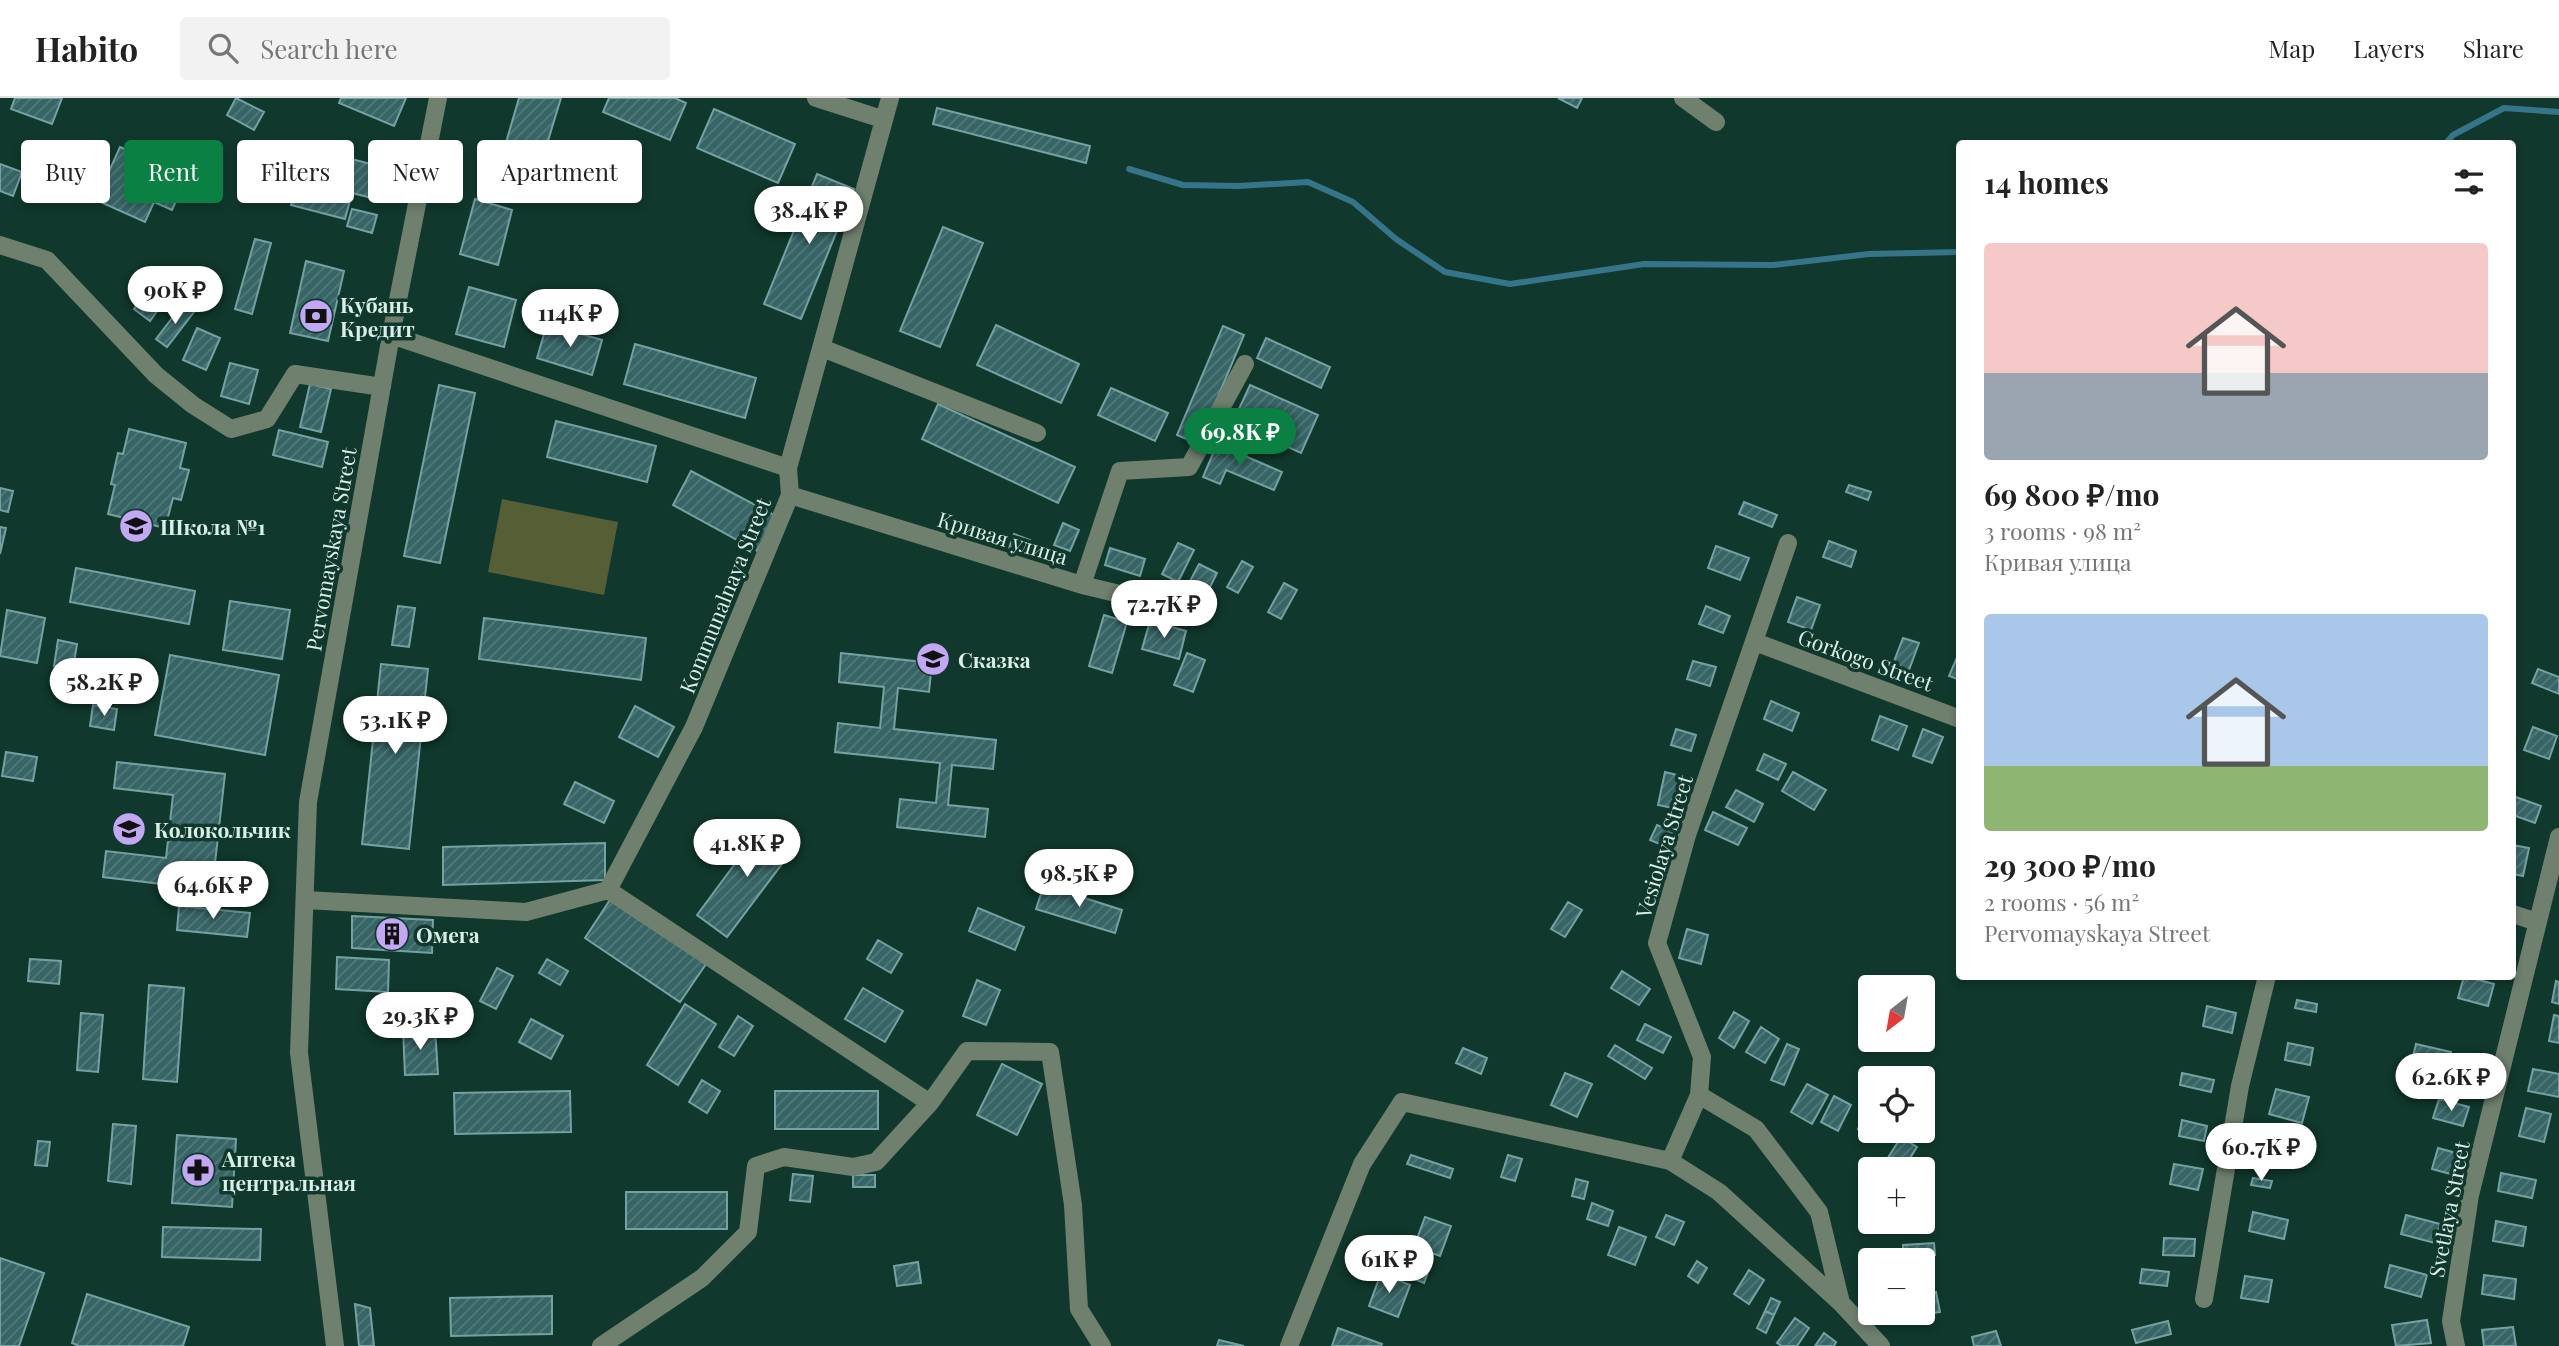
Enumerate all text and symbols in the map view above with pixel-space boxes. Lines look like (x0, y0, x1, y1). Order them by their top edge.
search box (180, 17, 670, 80)
text: Habito (35, 26, 138, 70)
icon: search (204, 29, 242, 67)
text: Search here (260, 31, 398, 66)
text: Map (2269, 32, 2315, 64)
text: Layers (2353, 32, 2425, 64)
text: Share (2463, 32, 2524, 64)
chip: Buy (21, 140, 110, 203)
chip: Rent (124, 140, 223, 203)
chip: Filters (237, 140, 354, 203)
chip: New (368, 140, 463, 203)
chip: Apartment (477, 140, 642, 203)
text: 14 homes (1984, 162, 2109, 202)
icon: filters (2450, 163, 2488, 201)
pin: 38.4K ₽ (744, 186, 874, 246)
text: 38.4K ₽ (770, 193, 848, 224)
pin: 90K ₽ (126, 266, 224, 326)
text: 90K ₽ (144, 273, 206, 304)
icon: home (2173, 288, 2299, 414)
pin: 114K ₽ (513, 289, 627, 349)
place label: Кубань Кредит (340, 290, 415, 342)
text: 114K ₽ (538, 296, 602, 327)
bank icon: Кубань Кредит (297, 297, 335, 335)
pin: 69.8K ₽ (1175, 408, 1305, 468)
text: 69.8K ₽ (1200, 415, 1280, 446)
street label: Pervomayskaya Street (298, 444, 362, 653)
text: 69 800 ₽/mo (1984, 474, 2160, 514)
street label: Kommunalnaya Street (672, 492, 776, 697)
street label: Кривая улица (935, 504, 1072, 570)
school or university icon: Школа №1 (117, 507, 155, 545)
place label: Школа №1 (160, 512, 266, 540)
text: 3 rooms · 98 m² (1984, 515, 2141, 546)
text: Кривая улица (1984, 546, 2131, 577)
pin: 72.7K ₽ (1099, 580, 1229, 640)
text: 72.7K ₽ (1127, 587, 1201, 618)
street label: Gorkogo Street (1795, 622, 1938, 697)
school or university icon: Сказка (914, 640, 952, 678)
place label: Сказка (958, 645, 1031, 673)
pin: 58.2K ₽ (39, 658, 169, 718)
icon: home (2173, 659, 2299, 785)
text: 58.2K ₽ (66, 665, 142, 696)
pin: 53.1K ₽ (330, 696, 460, 756)
text: 53.1K ₽ (359, 703, 431, 734)
street label: Vesiolaya Street (1628, 771, 1698, 922)
school or university icon: Колокольчик (110, 810, 148, 848)
place label: Колокольчик (154, 815, 291, 843)
pin: 41.8K ₽ (682, 820, 812, 879)
text: 41.8K ₽ (709, 826, 785, 857)
text: 29 300 ₽/mo (1984, 845, 2156, 885)
pin: 98.5K ₽ (1014, 850, 1144, 909)
text: 98.5K ₽ (1040, 856, 1118, 887)
pin: 64.6K ₽ (148, 862, 278, 921)
text: 64.6K ₽ (173, 868, 253, 899)
text: 2 rooms · 56 m² (1984, 886, 2139, 917)
building icon: Омега (373, 915, 411, 953)
text: Pervomayskaya Street (1984, 917, 2210, 948)
place label: Омега (416, 920, 480, 948)
north arrow (1858, 975, 1936, 1052)
map controls (1858, 975, 1935, 1325)
pin: 29.3K ₽ (355, 992, 485, 1052)
text: 29.3K ₽ (382, 999, 458, 1030)
pin: 62.6K ₽ (2386, 1054, 2516, 1113)
text: 62.6K ₽ (2412, 1060, 2491, 1091)
button: locate (1858, 1066, 1935, 1143)
pin: 60.7K ₽ (2196, 1124, 2326, 1183)
text: 60.7K ₽ (2222, 1130, 2300, 1161)
street label: Svetlaya Street (2421, 1138, 2475, 1279)
place label: Аптека центральная (221, 1144, 356, 1196)
pharmacy icon: Аптека центральная (179, 1151, 217, 1189)
button: + (1858, 1157, 1935, 1234)
pin: 61K ₽ (1340, 1236, 1438, 1295)
text: 61K ₽ (1361, 1242, 1417, 1273)
button: − (1858, 1248, 1935, 1325)

